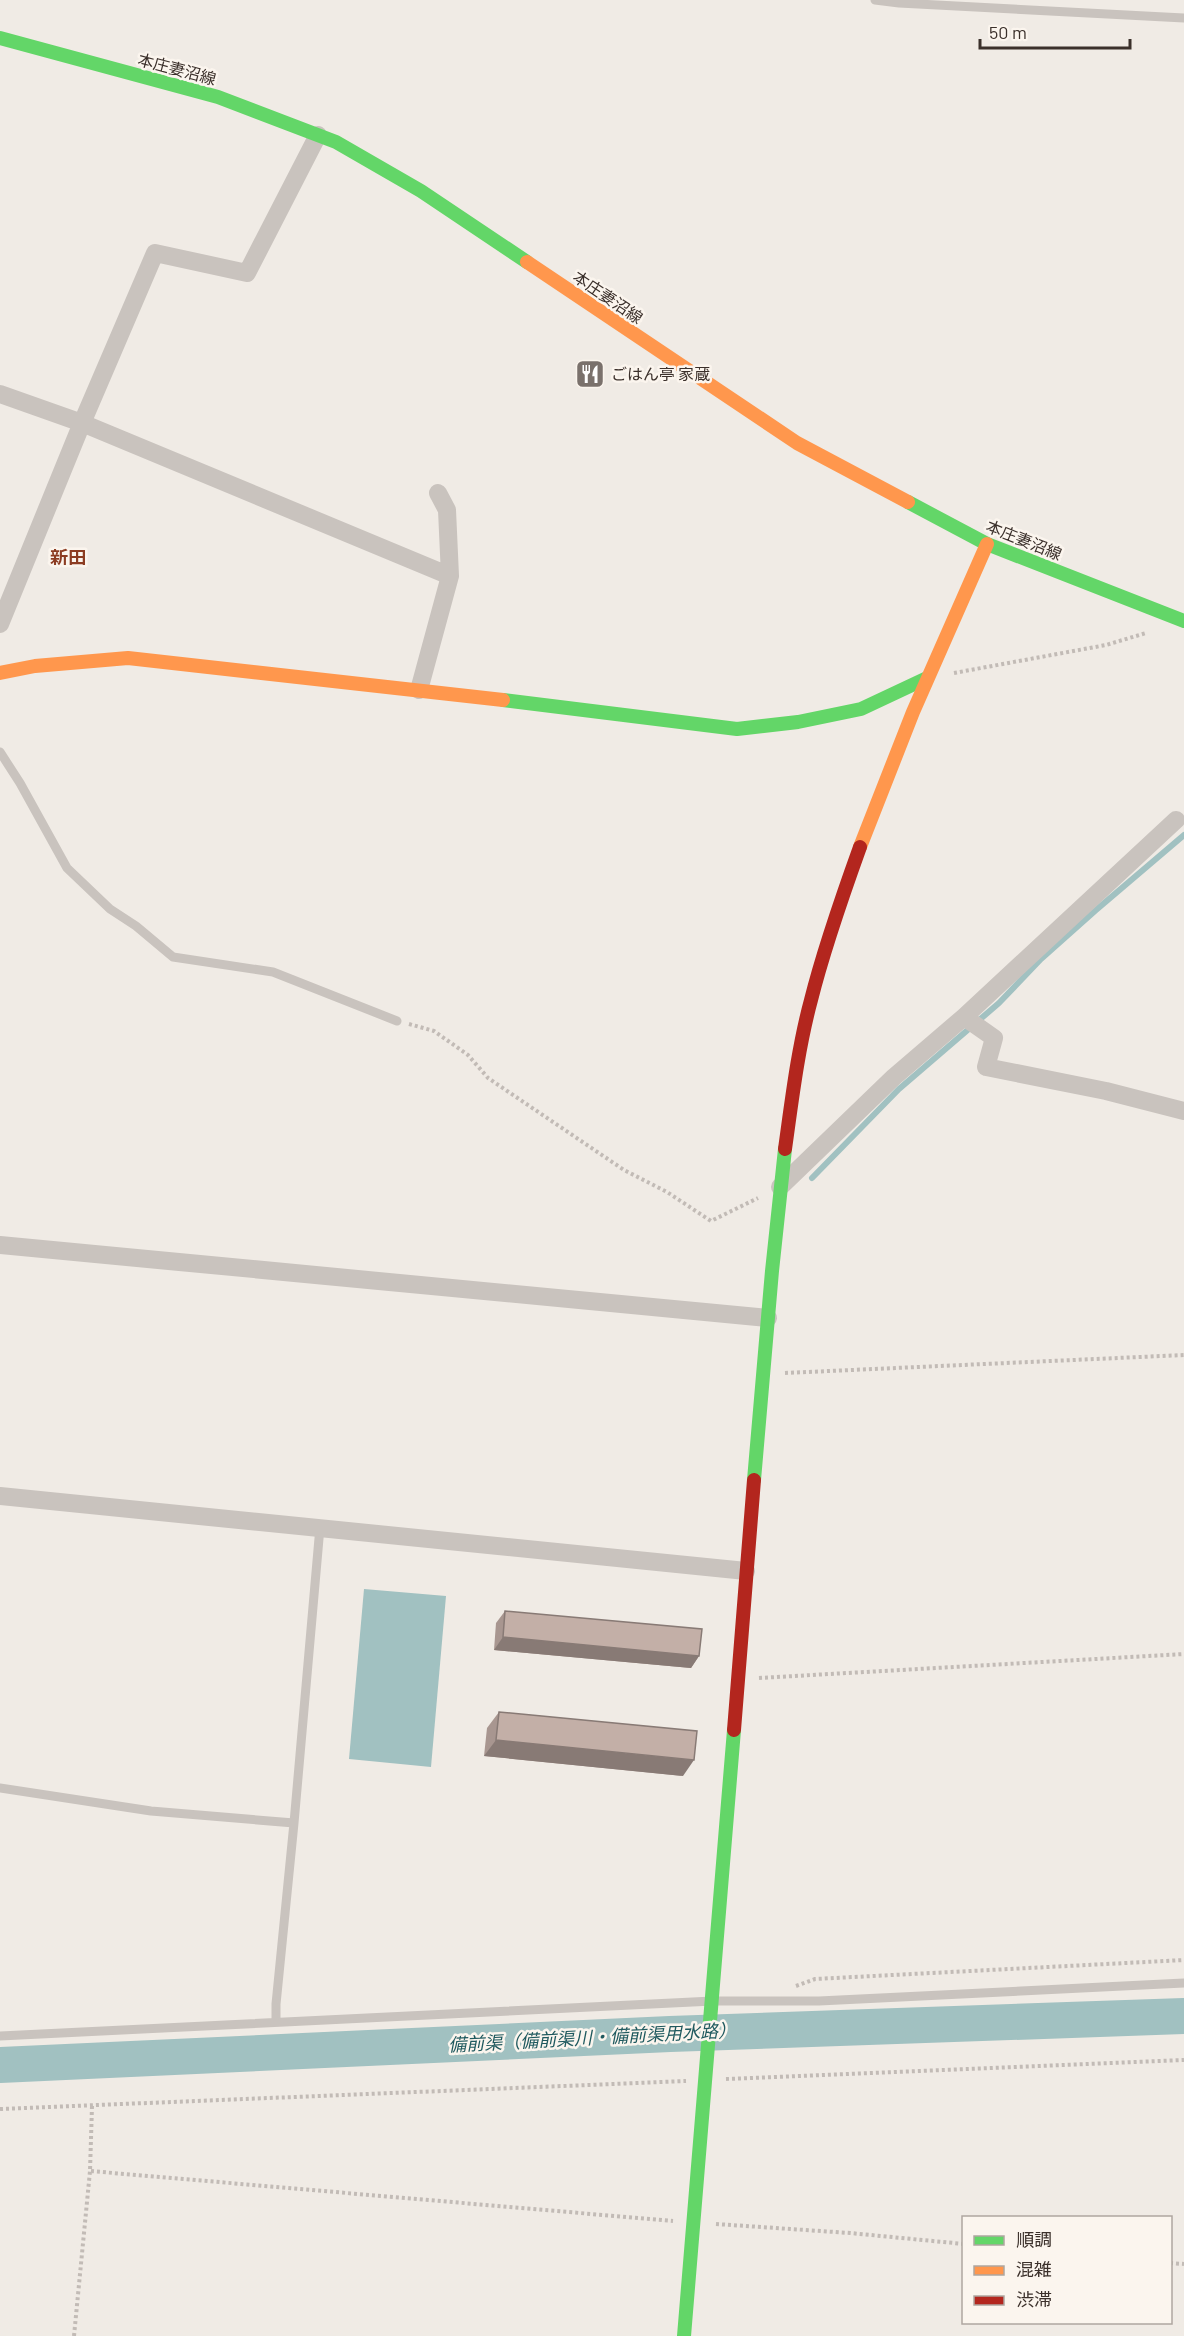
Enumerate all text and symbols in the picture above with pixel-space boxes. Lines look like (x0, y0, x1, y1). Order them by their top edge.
scale bar (980, 12, 1130, 50)
text: 50 m (989, 21, 1027, 43)
street label: 本庄妻沼線 (136, 49, 218, 88)
street label: 本庄妻沼線 (570, 266, 647, 327)
restaurant icon: ごはん亭 家蔵 (574, 358, 606, 390)
place label: ごはん亭 家蔵 (611, 364, 710, 383)
street label: 本庄妻沼線 (984, 516, 1065, 563)
district label: 新田 (50, 546, 86, 568)
water label: 備前渠（備前渠川・備前渠用水路） (448, 2018, 736, 2056)
legend (962, 2216, 1172, 2324)
text: 順調 (1016, 2228, 1052, 2250)
text: 混雑 (1016, 2258, 1052, 2280)
text: 渋滞 (1016, 2288, 1052, 2310)

